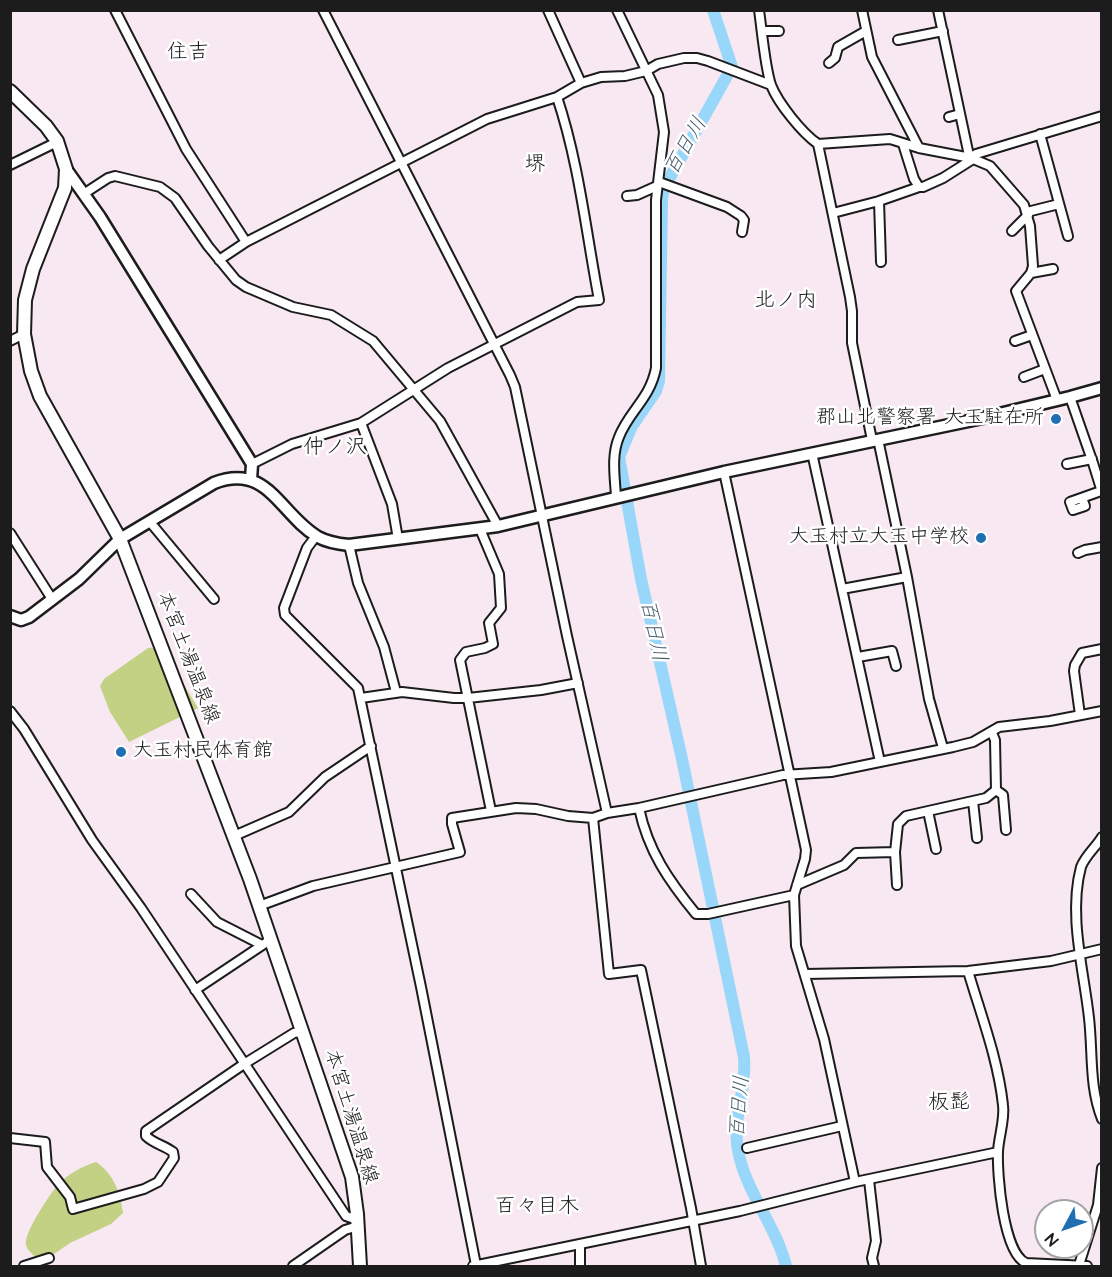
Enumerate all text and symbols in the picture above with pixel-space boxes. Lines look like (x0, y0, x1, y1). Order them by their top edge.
district label: 住吉 (167, 41, 209, 67)
water label: 百日川 (660, 113, 714, 181)
district label: 堺 (525, 153, 545, 179)
district label: 北ノ内 (755, 289, 817, 315)
place label: 郡山北警察署 大玉駐在所 (816, 407, 1044, 431)
marker: 郡山北警察署 大玉駐在所 (1049, 412, 1063, 426)
district label: 仲ノ沢 (304, 436, 366, 462)
place label: 大玉村立大玉中学校 (789, 526, 969, 550)
marker: 大玉村立大玉中学校 (974, 531, 988, 545)
street label: 本宮土湯温泉線 (151, 588, 223, 728)
water label: 百日川 (633, 598, 671, 664)
place label: 大玉村民体育館 (133, 740, 273, 764)
marker: 大玉村民体育館 (114, 745, 128, 759)
street label: 本宮土湯温泉線 (318, 1047, 382, 1187)
water label: 百日川 (726, 1075, 756, 1139)
district label: 板髭 (928, 1091, 970, 1117)
district label: 百々目木 (495, 1195, 579, 1221)
north arrow (1034, 1199, 1094, 1259)
text: N (1040, 1228, 1064, 1250)

